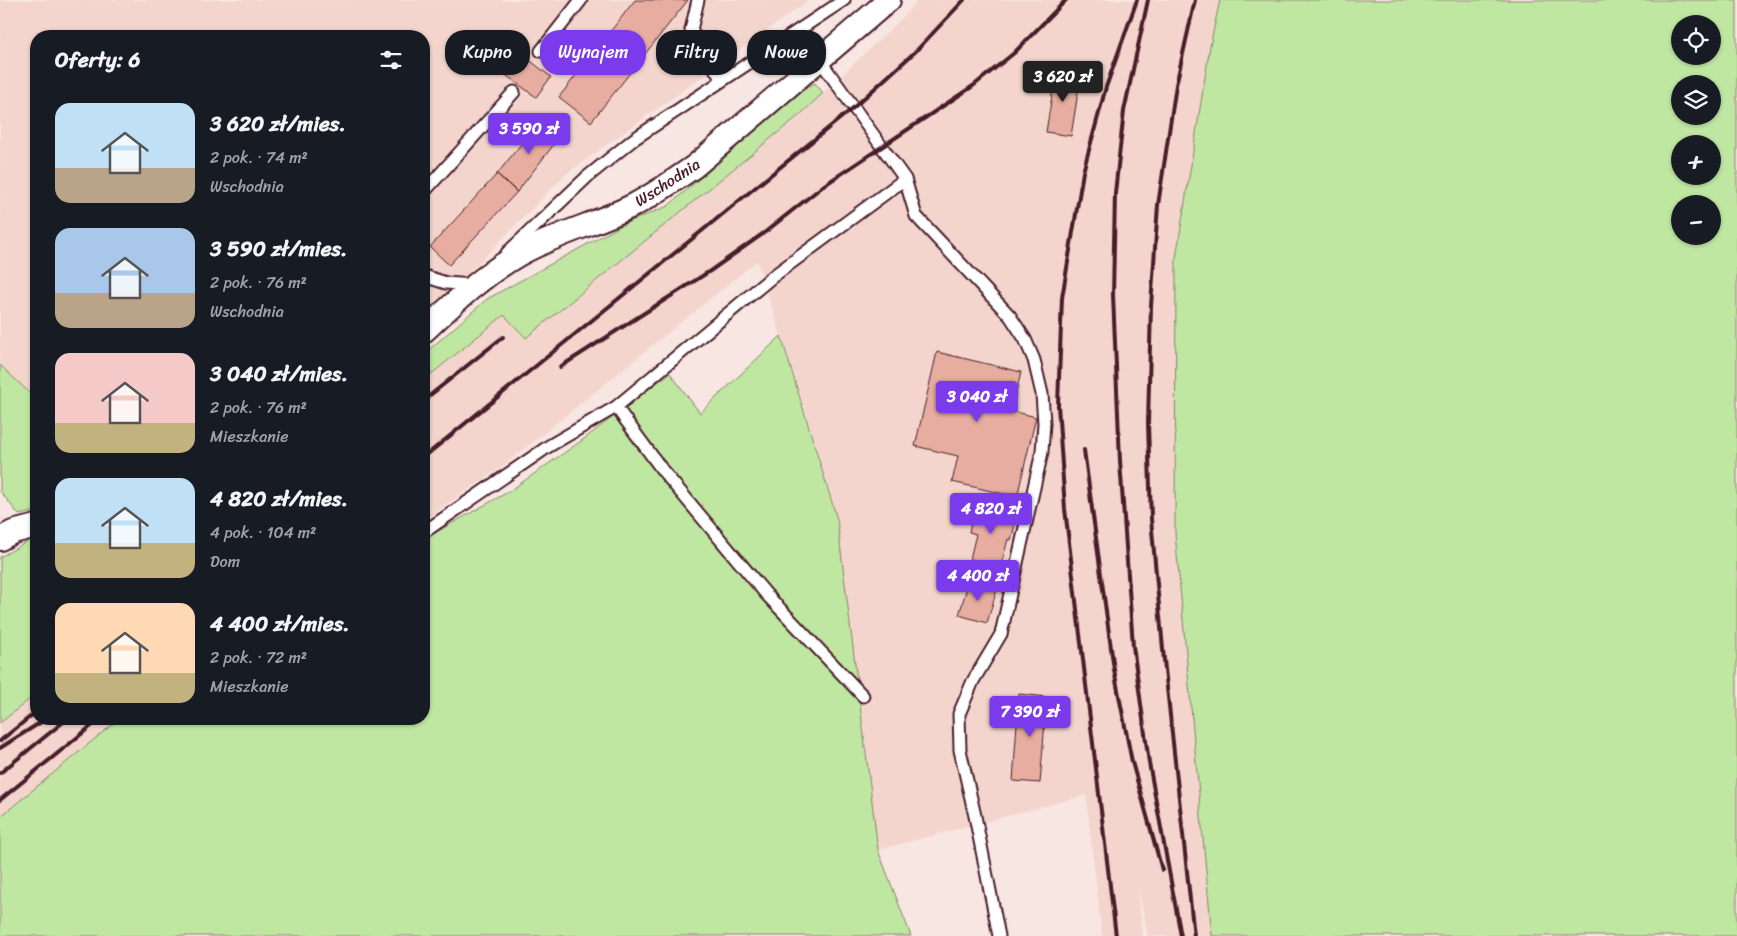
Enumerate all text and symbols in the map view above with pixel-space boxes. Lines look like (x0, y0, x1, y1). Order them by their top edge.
map controls (1671, 15, 1721, 245)
button: locate (1671, 15, 1721, 65)
chip: Kupno (445, 30, 530, 75)
chip: Wynajem (540, 30, 646, 75)
chip: Filtry (656, 30, 737, 75)
chip: Nowe (747, 30, 826, 75)
text: Oferty: 6 (55, 41, 140, 79)
icon: filters (377, 46, 405, 74)
pin: 3 620 zł (1011, 61, 1115, 103)
text: 3 620 zł (1034, 62, 1092, 91)
button: layers (1671, 75, 1721, 125)
text: 3 620 zł/mies. (210, 105, 346, 143)
pin: 3 590 zł (477, 112, 581, 155)
text: 3 590 zł (499, 114, 559, 143)
icon: home (95, 123, 155, 183)
button: + (1671, 135, 1721, 185)
text: 2 pok. · 74 m² (210, 143, 308, 172)
street label: Wschodnia (628, 150, 706, 215)
text: Wschodnia (210, 172, 284, 201)
button: − (1671, 195, 1721, 245)
text: 3 590 zł/mies. (210, 230, 347, 268)
icon: home (95, 248, 155, 308)
text: 2 pok. · 76 m² (210, 268, 307, 297)
text: Wschodnia (210, 297, 284, 326)
text: 3 040 zł/mies. (210, 355, 348, 393)
icon: home (95, 373, 155, 433)
pin: 3 040 zł (925, 380, 1029, 423)
text: 3 040 zł (947, 382, 1007, 411)
text: 2 pok. · 76 m² (210, 393, 307, 422)
text: Mieszkanie (210, 422, 288, 451)
text: 4 820 zł/mies. (210, 480, 348, 518)
pin: 4 820 zł (939, 492, 1043, 535)
text: 4 820 zł (961, 494, 1021, 523)
icon: home (95, 498, 155, 558)
text: 4 pok. · 104 m² (210, 518, 316, 547)
text: Dom (210, 547, 240, 576)
pin: 4 400 zł (926, 560, 1030, 602)
text: 4 400 zł (947, 561, 1009, 590)
text: 4 400 zł/mies. (210, 605, 350, 643)
icon: home (95, 623, 155, 683)
text: 2 pok. · 72 m² (210, 643, 307, 672)
text: Mieszkanie (210, 672, 288, 701)
pin: 7 390 zł (978, 696, 1082, 738)
text: 7 390 zł (1000, 697, 1060, 726)

